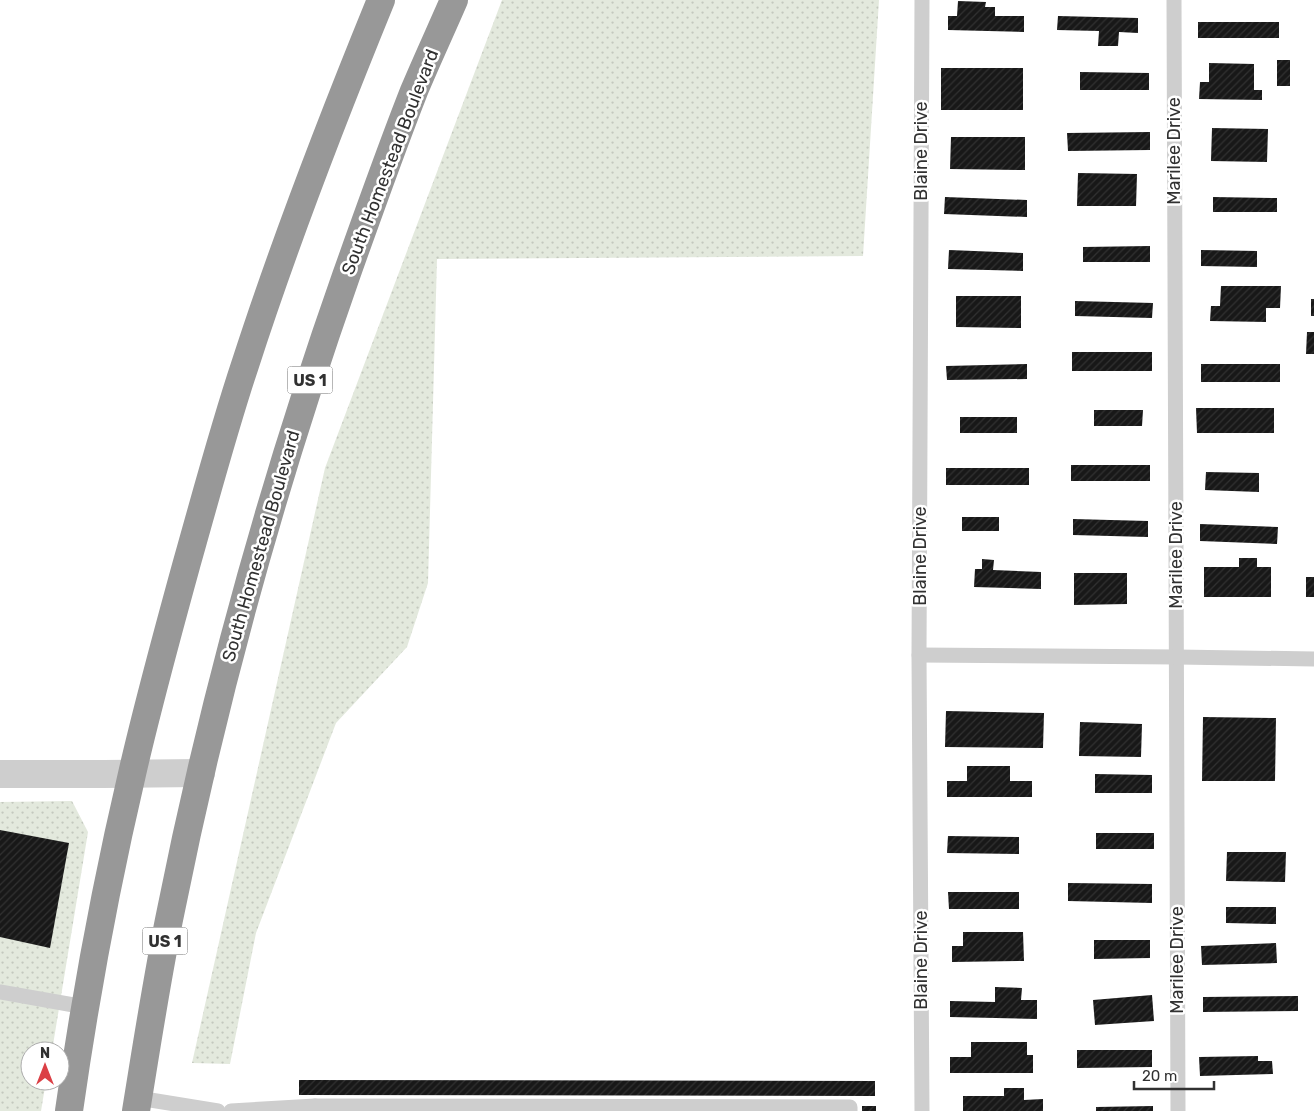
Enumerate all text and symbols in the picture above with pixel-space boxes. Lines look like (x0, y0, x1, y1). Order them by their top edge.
street label: South Homestead Boulevard (337, 46, 443, 278)
street label: Marilee Drive (1163, 97, 1185, 205)
street label: Blaine Drive (910, 101, 932, 201)
road number: US 1 (288, 366, 332, 394)
street label: South Homestead Boulevard (217, 428, 305, 664)
street label: Marilee Drive (1165, 501, 1187, 609)
street label: Blaine Drive (909, 506, 931, 606)
street label: Marilee Drive (1166, 906, 1188, 1014)
street label: Blaine Drive (910, 910, 932, 1010)
road number: US 1 (142, 928, 188, 954)
north arrow (20, 1041, 70, 1091)
text: N (40, 1045, 50, 1062)
scale bar (1134, 1058, 1214, 1090)
text: 20 m (1142, 1067, 1177, 1085)

